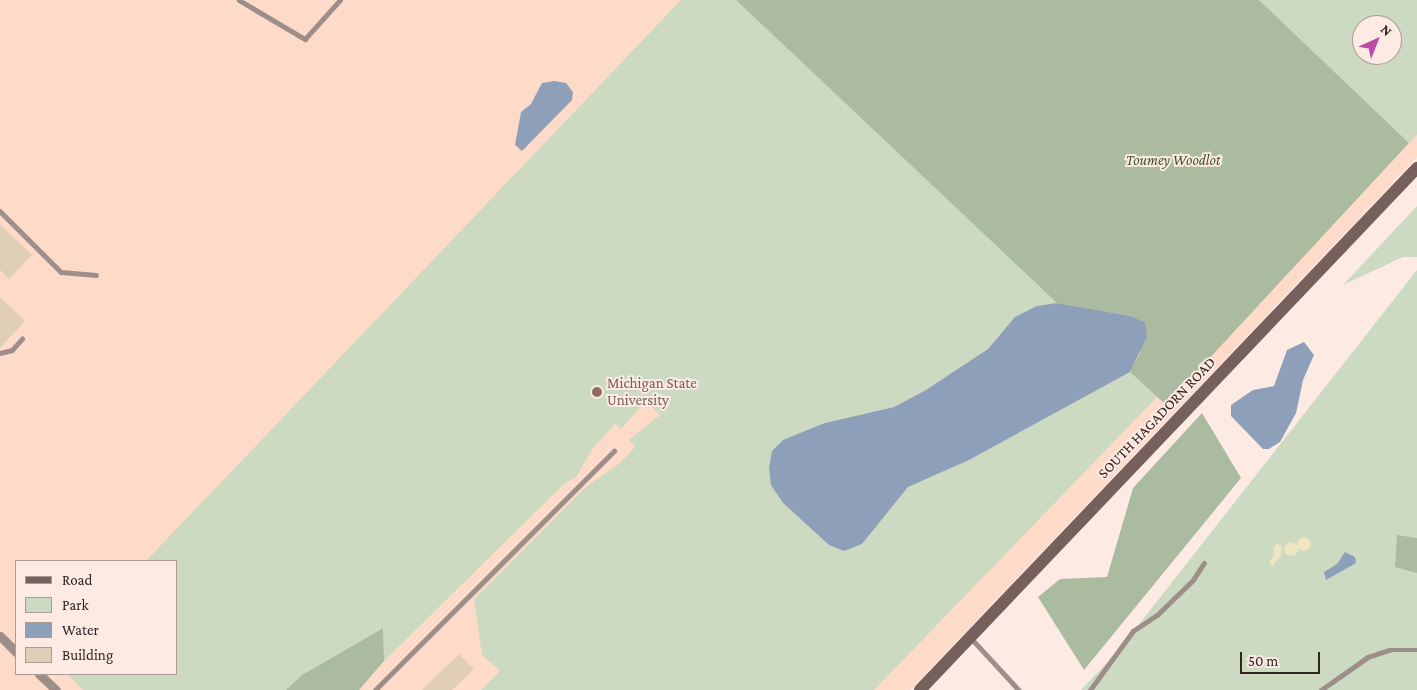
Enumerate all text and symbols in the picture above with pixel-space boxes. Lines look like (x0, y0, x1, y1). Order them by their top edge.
north arrow (1352, 15, 1402, 65)
text: N (1378, 21, 1396, 39)
park label: Toumey Woodlot (1126, 152, 1220, 170)
street label: SOUTH HAGADORN ROAD (1094, 354, 1220, 482)
place label: Michigan State University (607, 374, 697, 409)
marker: Michigan State University (591, 386, 603, 398)
legend (15, 560, 178, 675)
text: Road (62, 572, 92, 588)
text: Park (62, 597, 89, 613)
text: Water (62, 622, 99, 638)
scale bar (1242, 642, 1322, 674)
text: Building (62, 647, 113, 663)
text: 50 m (1248, 653, 1278, 669)

